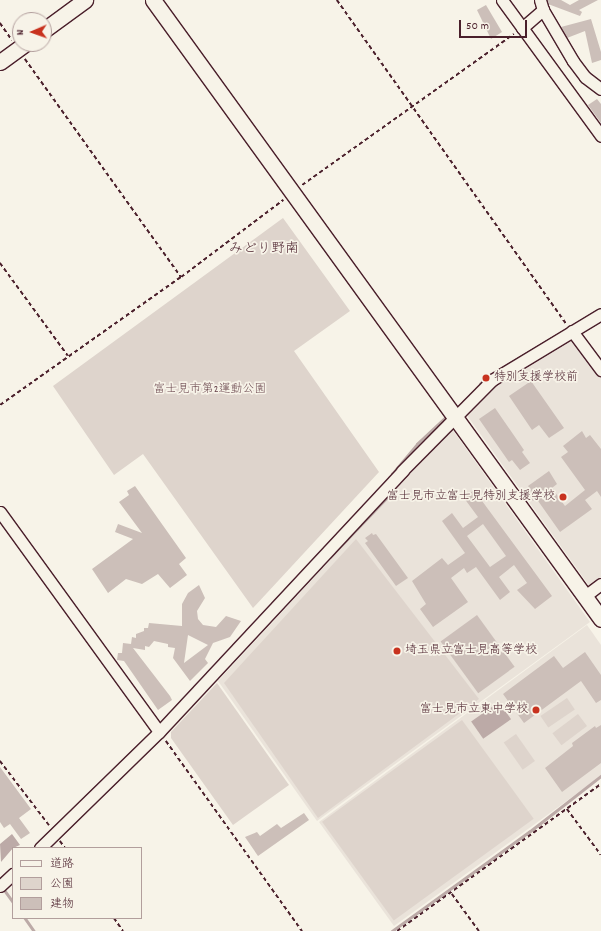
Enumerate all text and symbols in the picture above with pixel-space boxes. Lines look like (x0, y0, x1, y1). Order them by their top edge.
north arrow (12, 12, 52, 52)
scale bar (461, 12, 529, 38)
text: 50 m (466, 18, 489, 35)
text: N (13, 29, 29, 35)
district label: みどり野南 (229, 241, 299, 257)
place label: 特別支援学校前 (494, 371, 578, 385)
marker: 特別支援学校前 (481, 373, 491, 383)
park label: 富士見市第2運動公園 (153, 383, 267, 397)
place label: 富士見市立富士見特別支援学校 (387, 490, 555, 504)
marker: 富士見市立富士見特別支援学校 (558, 492, 568, 502)
place label: 埼玉県立富士見高等学校 (405, 644, 537, 658)
marker: 埼玉県立富士見高等学校 (392, 646, 402, 656)
place label: 富士見市立東中学校 (420, 703, 528, 717)
marker: 富士見市立東中学校 (531, 705, 541, 715)
legend (12, 847, 142, 919)
text: 道路 (50, 856, 74, 873)
text: 公園 (50, 876, 74, 893)
text: 建物 (50, 896, 74, 913)

